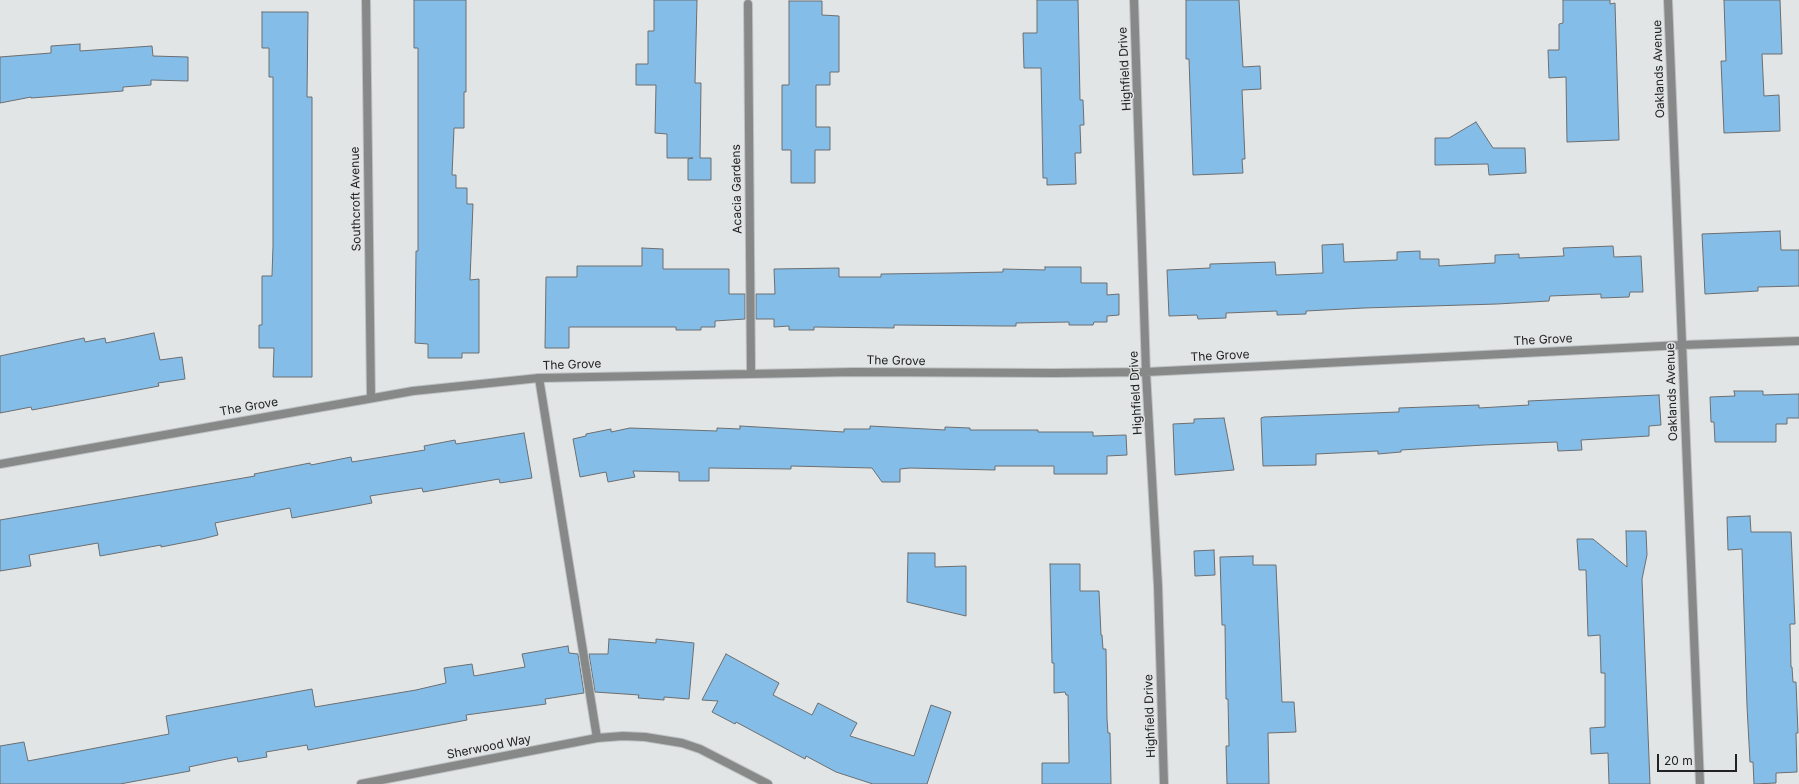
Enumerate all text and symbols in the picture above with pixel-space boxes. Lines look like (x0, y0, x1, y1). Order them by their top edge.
street label: Oaklands Avenue (1650, 20, 1668, 118)
street label: Highfield Drive (1116, 27, 1134, 111)
street label: Acacia Gardens (729, 144, 745, 234)
street label: Southcroft Avenue (348, 146, 364, 252)
street label: The Grove (1513, 331, 1573, 349)
street label: Oaklands Avenue (1663, 343, 1681, 441)
street label: The Grove (1190, 347, 1250, 365)
street label: Highfield Drive (1127, 351, 1145, 435)
street label: The Grove (866, 353, 926, 369)
street label: The Grove (542, 357, 602, 373)
street label: The Grove (219, 395, 279, 419)
street label: Highfield Drive (1141, 674, 1159, 758)
street label: Sherwood Way (446, 732, 532, 762)
scale bar (1659, 746, 1739, 772)
text: 20 m (1664, 753, 1693, 768)

